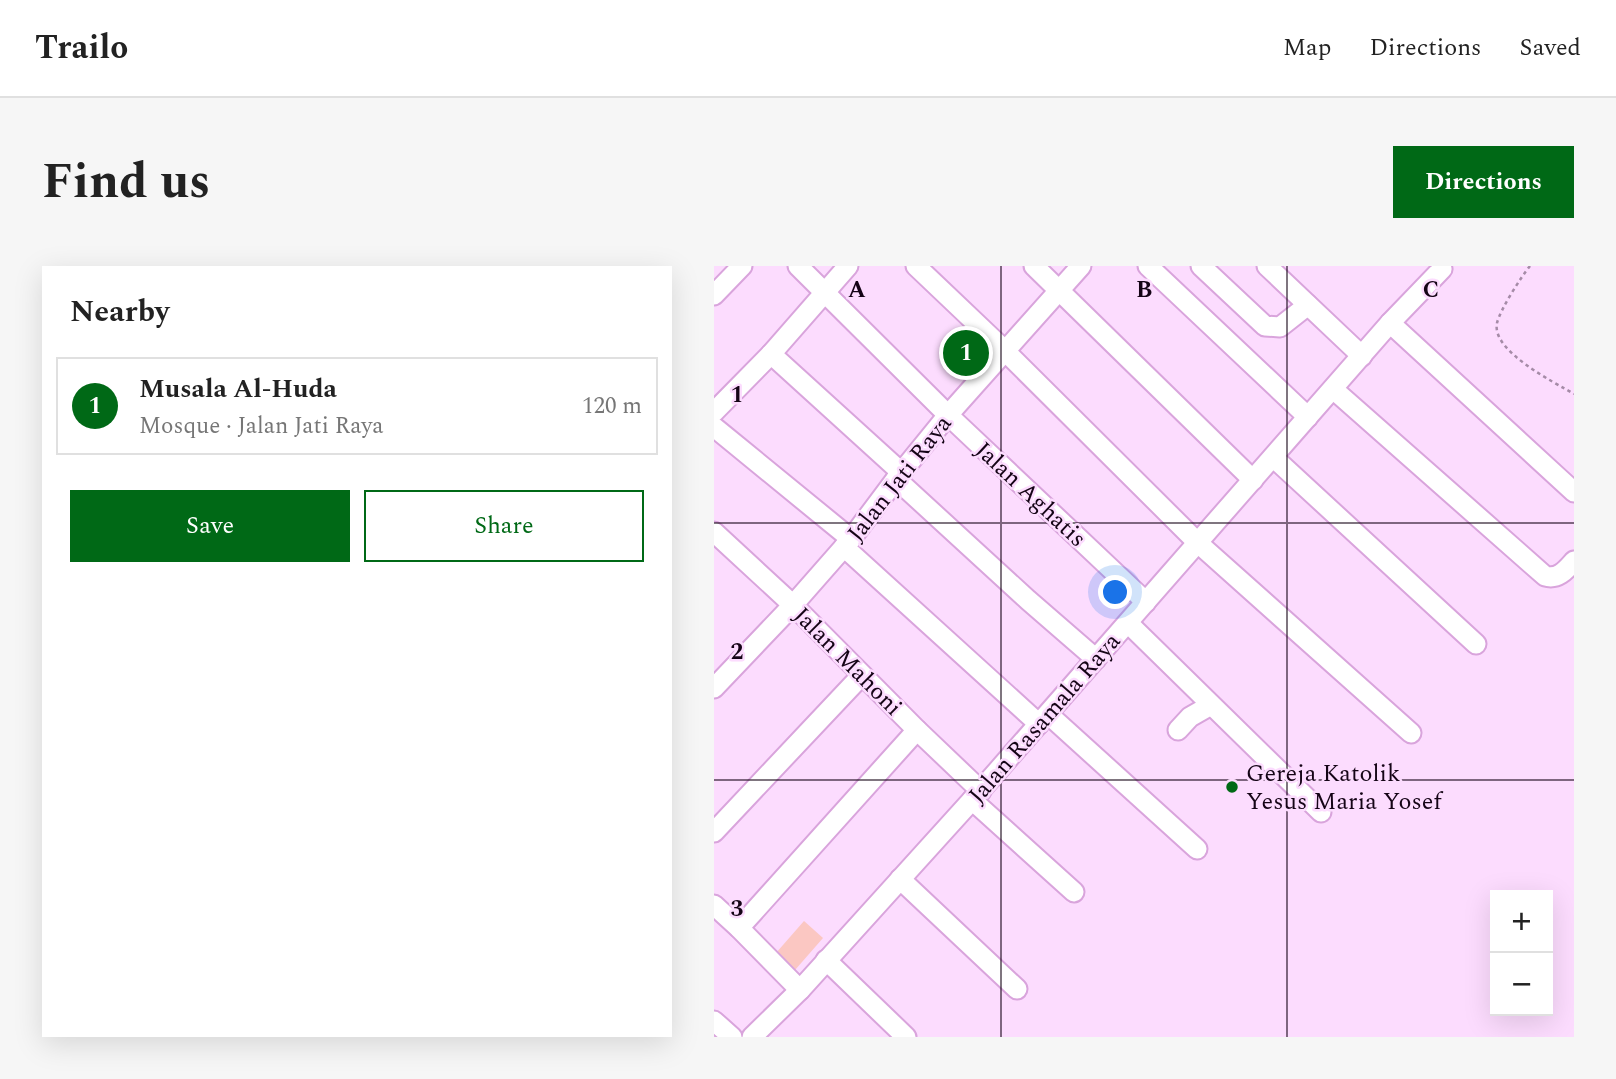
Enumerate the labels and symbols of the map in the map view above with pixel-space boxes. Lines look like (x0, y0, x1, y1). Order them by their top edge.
text: A (848, 273, 866, 308)
text: B (1136, 273, 1152, 308)
text: C (1423, 273, 1439, 308)
pin: 1 (943, 327, 989, 379)
text: 1 (731, 378, 743, 413)
street label: Jalan Jati Raya (839, 407, 961, 550)
street label: Jalan Aghatis (966, 433, 1094, 556)
your location (1098, 575, 1132, 609)
street label: Jalan Mahoni (784, 599, 910, 725)
street label: Jalan Rasamala Raya (960, 625, 1130, 812)
text: 2 (731, 635, 744, 670)
place label: Gereja Katolik Yesus Maria Yosef (1246, 756, 1443, 820)
marker: Gereja Katolik Yesus Maria Yosef (1224, 779, 1240, 795)
text: 3 (731, 892, 744, 927)

